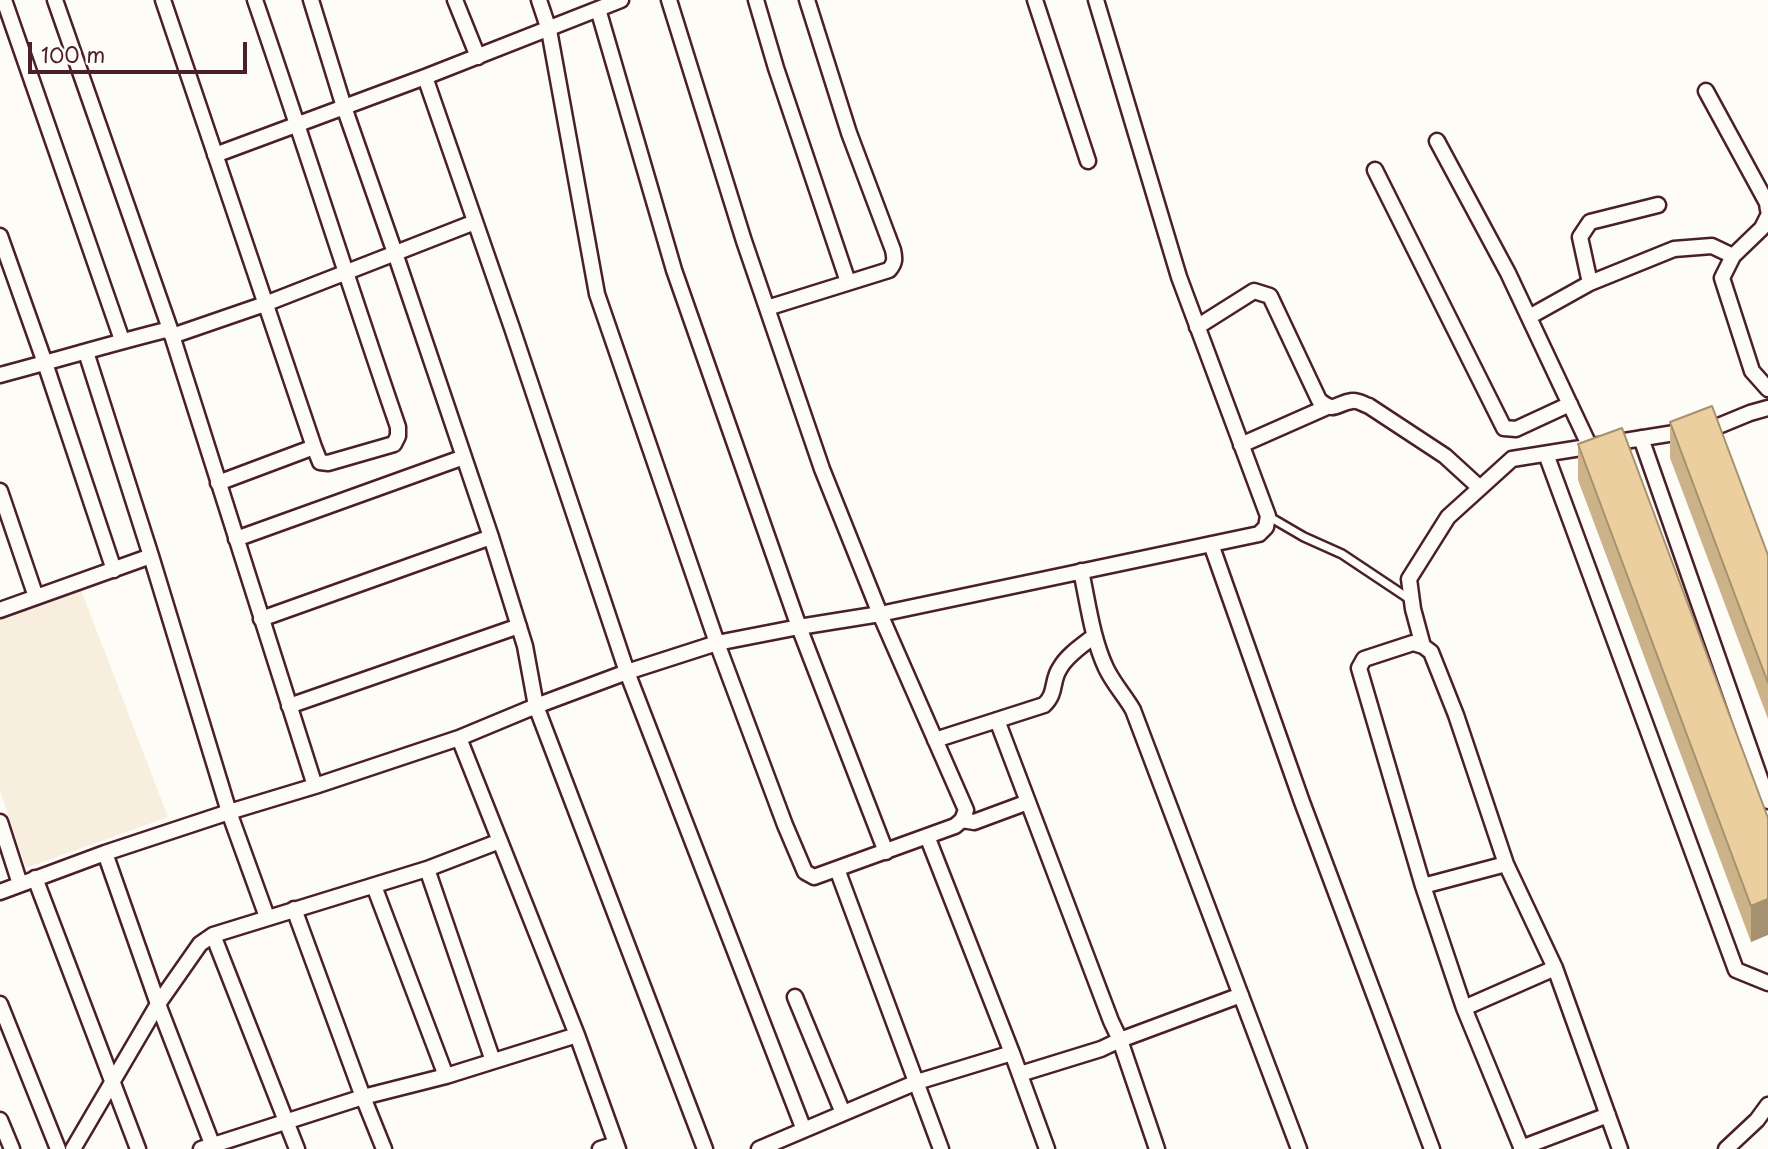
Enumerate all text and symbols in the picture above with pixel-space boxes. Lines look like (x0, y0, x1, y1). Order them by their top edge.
scale bar (32, 28, 250, 72)
text: 100 m (41, 38, 105, 70)

